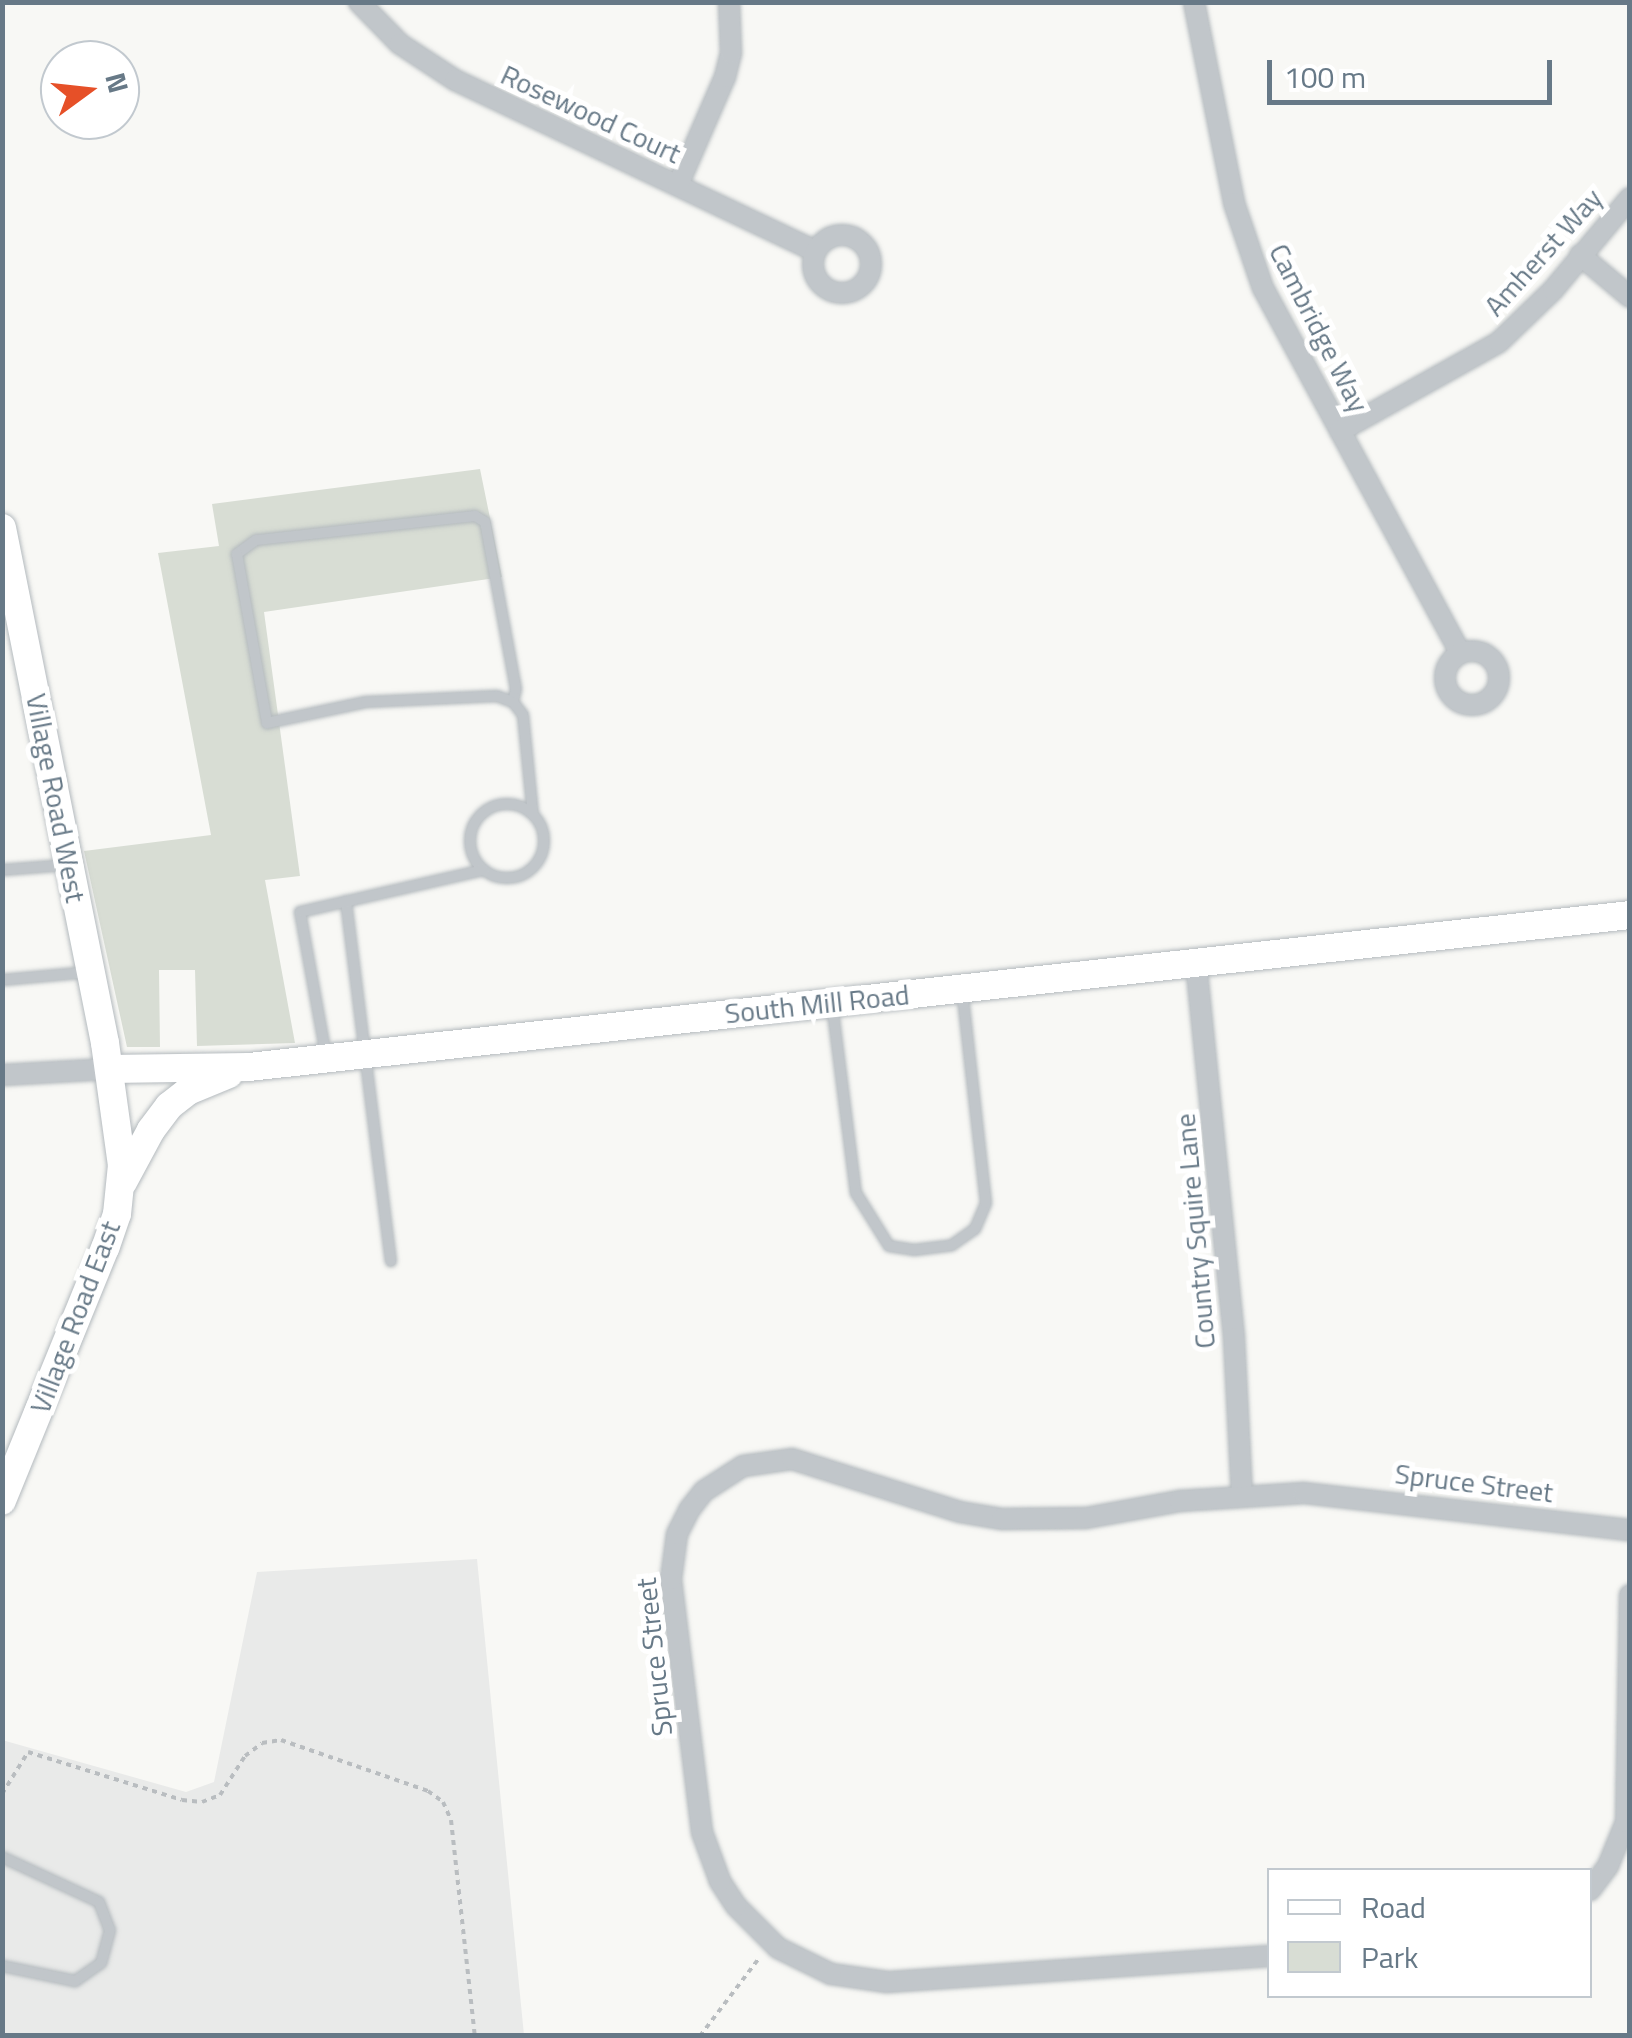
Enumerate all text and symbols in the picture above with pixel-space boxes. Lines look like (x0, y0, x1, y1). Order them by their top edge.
north arrow (40, 40, 140, 140)
scale bar (1272, 40, 1557, 102)
text: 100 m (1284, 54, 1366, 100)
street label: Rosewood Court (496, 58, 686, 170)
text: N (94, 68, 141, 98)
street label: Amherst Way (1477, 181, 1609, 323)
street label: Cambridge Way (1262, 238, 1376, 418)
street label: Village Road West (19, 691, 93, 905)
street label: South Mill Road (723, 978, 911, 1030)
street label: Country Squire Lane (1168, 1112, 1222, 1350)
street label: Village Road East (23, 1216, 127, 1418)
street label: Spruce Street (1393, 1457, 1555, 1509)
street label: Spruce Street (629, 1576, 679, 1738)
legend (1267, 1868, 1592, 1998)
text: Road (1361, 1884, 1426, 1930)
text: Park (1361, 1934, 1418, 1980)

